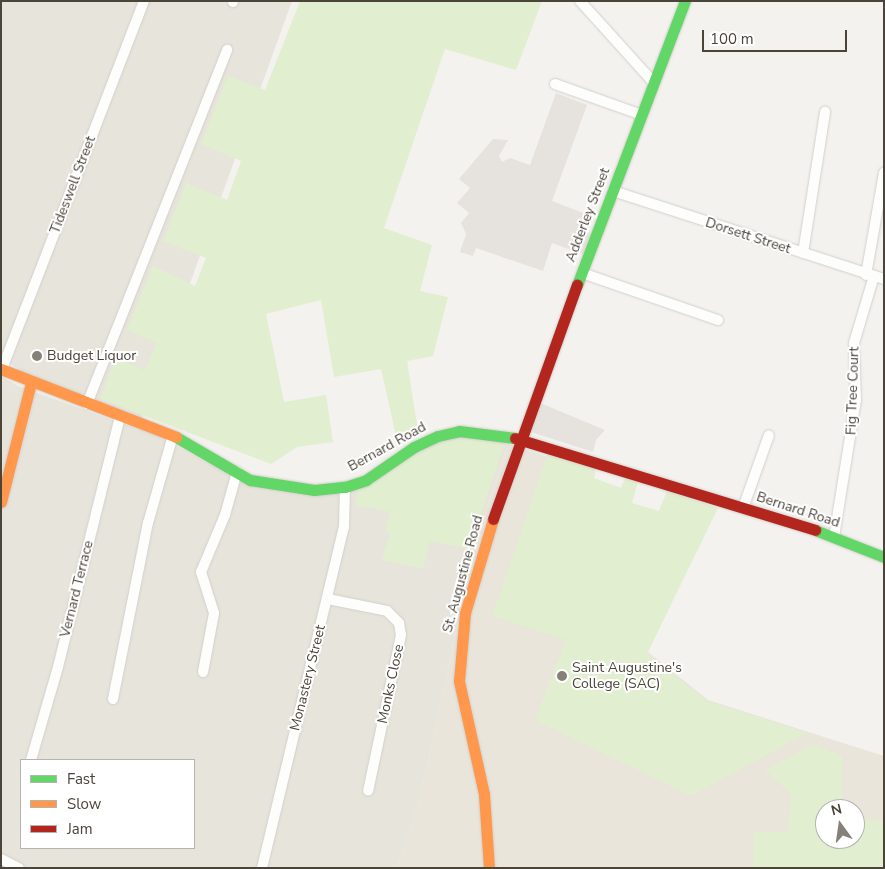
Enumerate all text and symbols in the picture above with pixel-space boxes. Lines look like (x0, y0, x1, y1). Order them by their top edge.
scale bar (705, 20, 850, 52)
text: 100 m (710, 29, 754, 49)
street label: Tideswell Street (47, 134, 99, 236)
street label: Adderley Street (562, 166, 614, 264)
street label: Dorsett Street (703, 214, 793, 258)
street label: Fig Tree Court (843, 347, 863, 435)
place label: Budget Liquor (47, 348, 136, 364)
marker: Budget Liquor (31, 350, 43, 362)
street label: Bernard Road (345, 419, 429, 475)
street label: Bernard Road (754, 489, 842, 531)
street label: St. Augustine Road (439, 513, 487, 635)
street label: Vernard Terrace (57, 539, 97, 639)
street label: Monastery Street (287, 623, 329, 733)
street label: Monks Close (374, 643, 408, 725)
place label: Saint Augustine's College (SAC) (572, 660, 682, 692)
marker: Saint Augustine's College (SAC) (556, 670, 568, 682)
legend (20, 759, 195, 849)
text: Fast (67, 769, 95, 789)
text: Slow (67, 794, 101, 814)
north arrow (815, 799, 865, 849)
text: N (829, 799, 844, 820)
text: Jam (67, 819, 93, 839)

